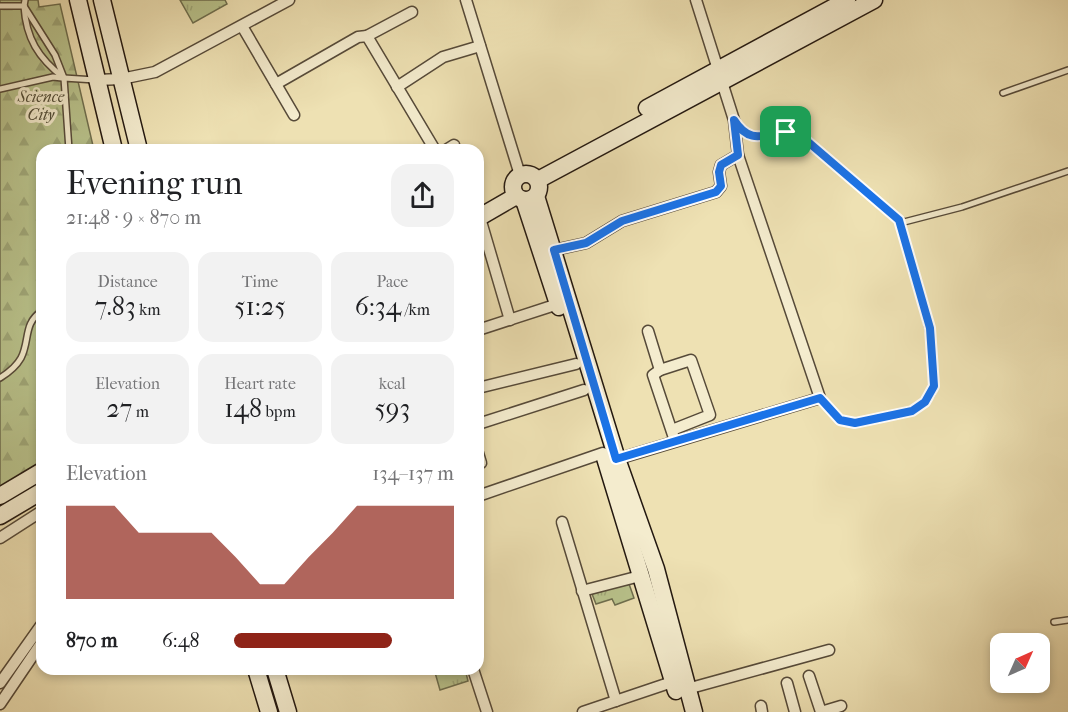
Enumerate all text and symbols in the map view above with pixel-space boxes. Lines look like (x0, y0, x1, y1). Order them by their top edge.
park label: Science City (17, 87, 65, 124)
pin (760, 106, 811, 157)
icon: arrive (769, 115, 802, 148)
text: Evening run (66, 164, 243, 203)
button: share (391, 164, 454, 227)
text: 21:48 · 9 × 870 m (66, 206, 201, 229)
text: Distance (98, 272, 158, 291)
text: Time (242, 272, 278, 291)
text: Pace (376, 272, 408, 291)
text: 7.83 (95, 291, 136, 322)
text: 51:25 (234, 291, 286, 322)
text: 6:34 (355, 291, 401, 322)
text: km (136, 300, 161, 319)
text: /km (401, 300, 430, 319)
text: Elevation (95, 374, 160, 393)
text: Heart rate (224, 374, 296, 393)
text: kcal (379, 374, 406, 393)
text: 27 (106, 393, 132, 424)
text: 148 (224, 393, 262, 424)
text: 593 (375, 393, 410, 424)
text: m (132, 402, 149, 421)
text: bpm (262, 402, 296, 421)
text: Elevation (66, 462, 147, 485)
text: 134–137 m (372, 462, 454, 485)
text: 870 m (66, 629, 118, 652)
text: 6:48 (162, 629, 200, 652)
north arrow (990, 633, 1050, 693)
map controls (990, 633, 1050, 693)

